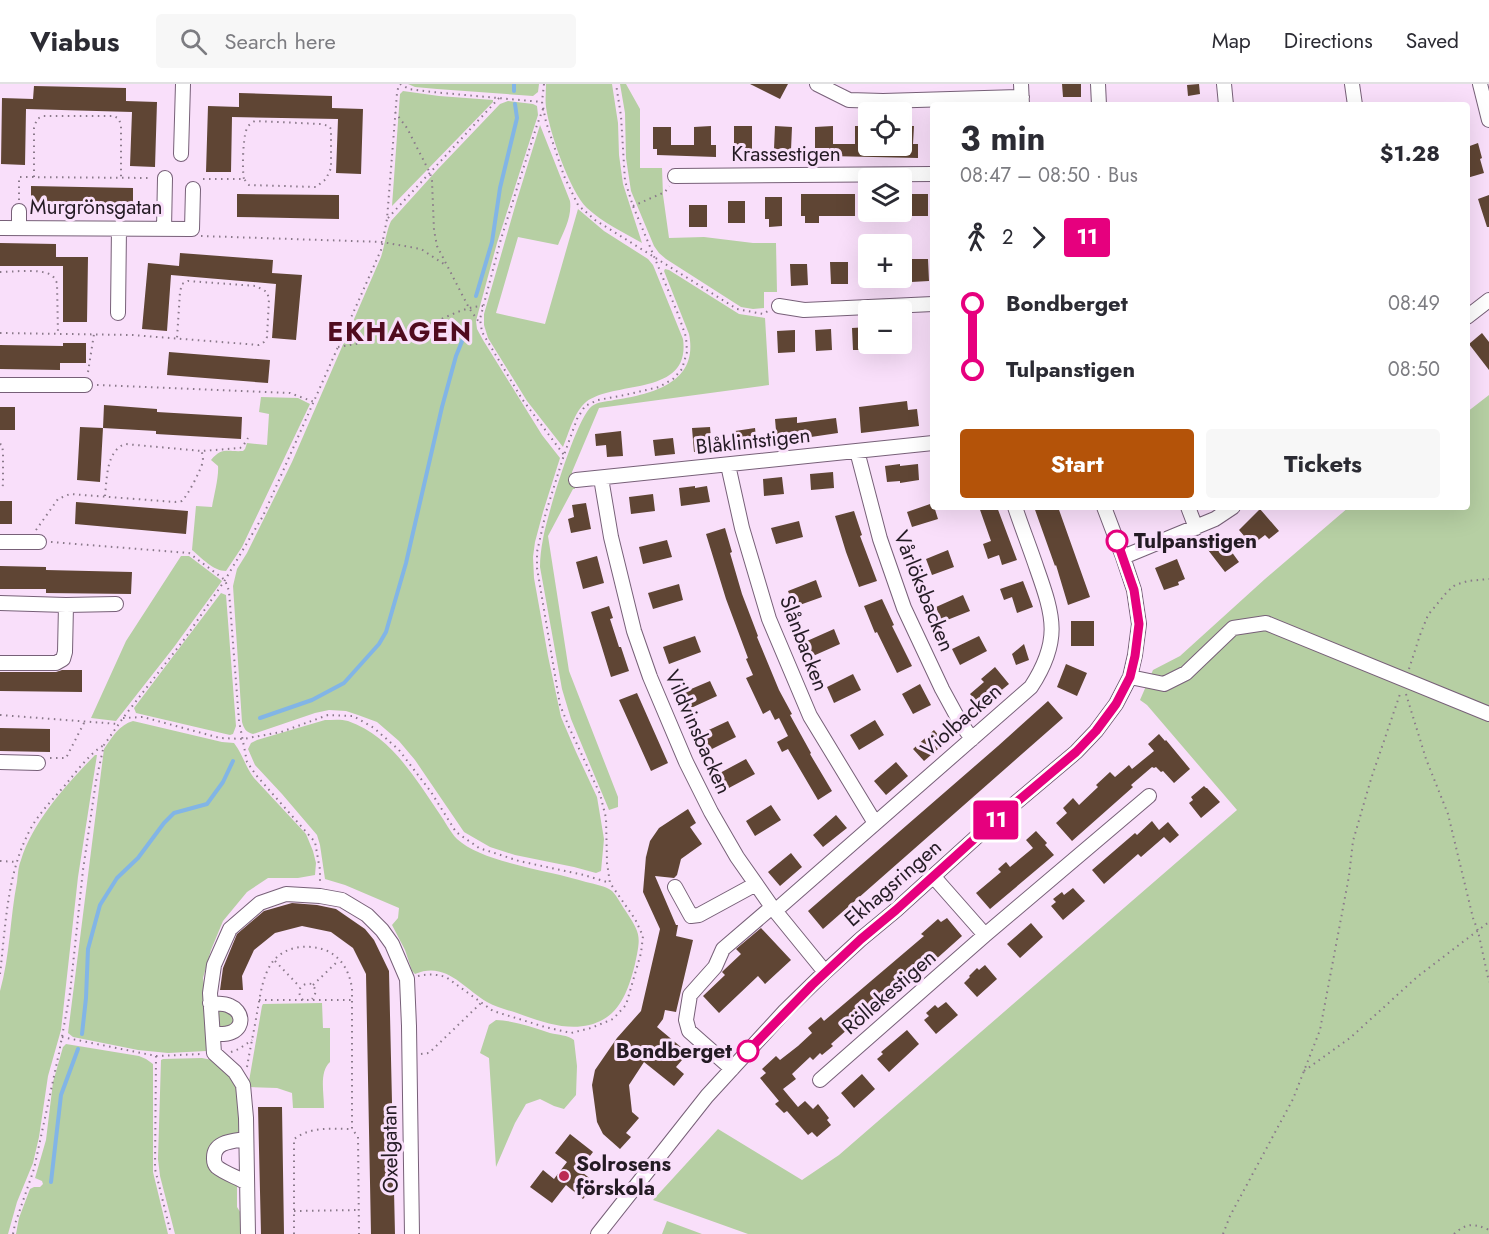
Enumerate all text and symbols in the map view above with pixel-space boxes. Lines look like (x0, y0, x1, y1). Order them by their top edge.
search box (156, 14, 576, 68)
text: Viabus (30, 21, 120, 62)
icon: search (177, 25, 210, 58)
text: Search here (225, 25, 336, 57)
text: Map (1212, 26, 1251, 56)
text: Directions (1284, 26, 1373, 56)
text: Saved (1406, 26, 1459, 56)
map controls (858, 102, 912, 354)
button: locate (858, 102, 912, 156)
text: 3 min (960, 115, 1046, 162)
text: $1.28 (1380, 137, 1440, 169)
street label: Krassestigen (731, 139, 841, 169)
text: 08:47 – 08:50 · Bus (960, 161, 1138, 190)
button: layers (858, 168, 912, 222)
street label: Murgrönsgatan (30, 192, 162, 222)
icon: walk (960, 221, 993, 254)
icon: forward (1022, 221, 1055, 254)
text: 11 (1076, 222, 1098, 252)
text: 2 (1002, 223, 1013, 252)
button: + (858, 234, 912, 288)
text: Bondberget (1006, 287, 1128, 319)
text: 08:49 (1388, 289, 1440, 318)
button: − (858, 300, 912, 354)
district label: EKHAGEN (327, 312, 473, 351)
text: Tulpanstigen (1006, 353, 1135, 385)
text: 08:50 (1388, 355, 1440, 384)
street label: Blåklintstigen (694, 420, 812, 462)
button: Start (960, 429, 1194, 498)
button: Tickets (1206, 429, 1440, 498)
street label: Vårlöksbacken (886, 526, 962, 656)
place label: Tulpanstigen (1134, 526, 1257, 556)
marker: Tulpanstigen (1106, 530, 1128, 552)
street label: Slånbacken (772, 591, 836, 695)
street label: Vildvinsbacken (657, 665, 739, 799)
street label: Violbacken (914, 676, 1008, 764)
line badge: 11 (969, 800, 1023, 840)
text: 11 (985, 805, 1007, 835)
street label: Ekhagsringen (838, 832, 948, 934)
street label: Röllekestigen (835, 943, 943, 1041)
place label: Bondberget (616, 1036, 732, 1066)
marker: Bondberget (737, 1040, 759, 1062)
street label: Oxelgatan (374, 1104, 406, 1194)
place label: Solrosens förskola (576, 1149, 672, 1203)
marker: Solrosens förskola (557, 1169, 571, 1183)

